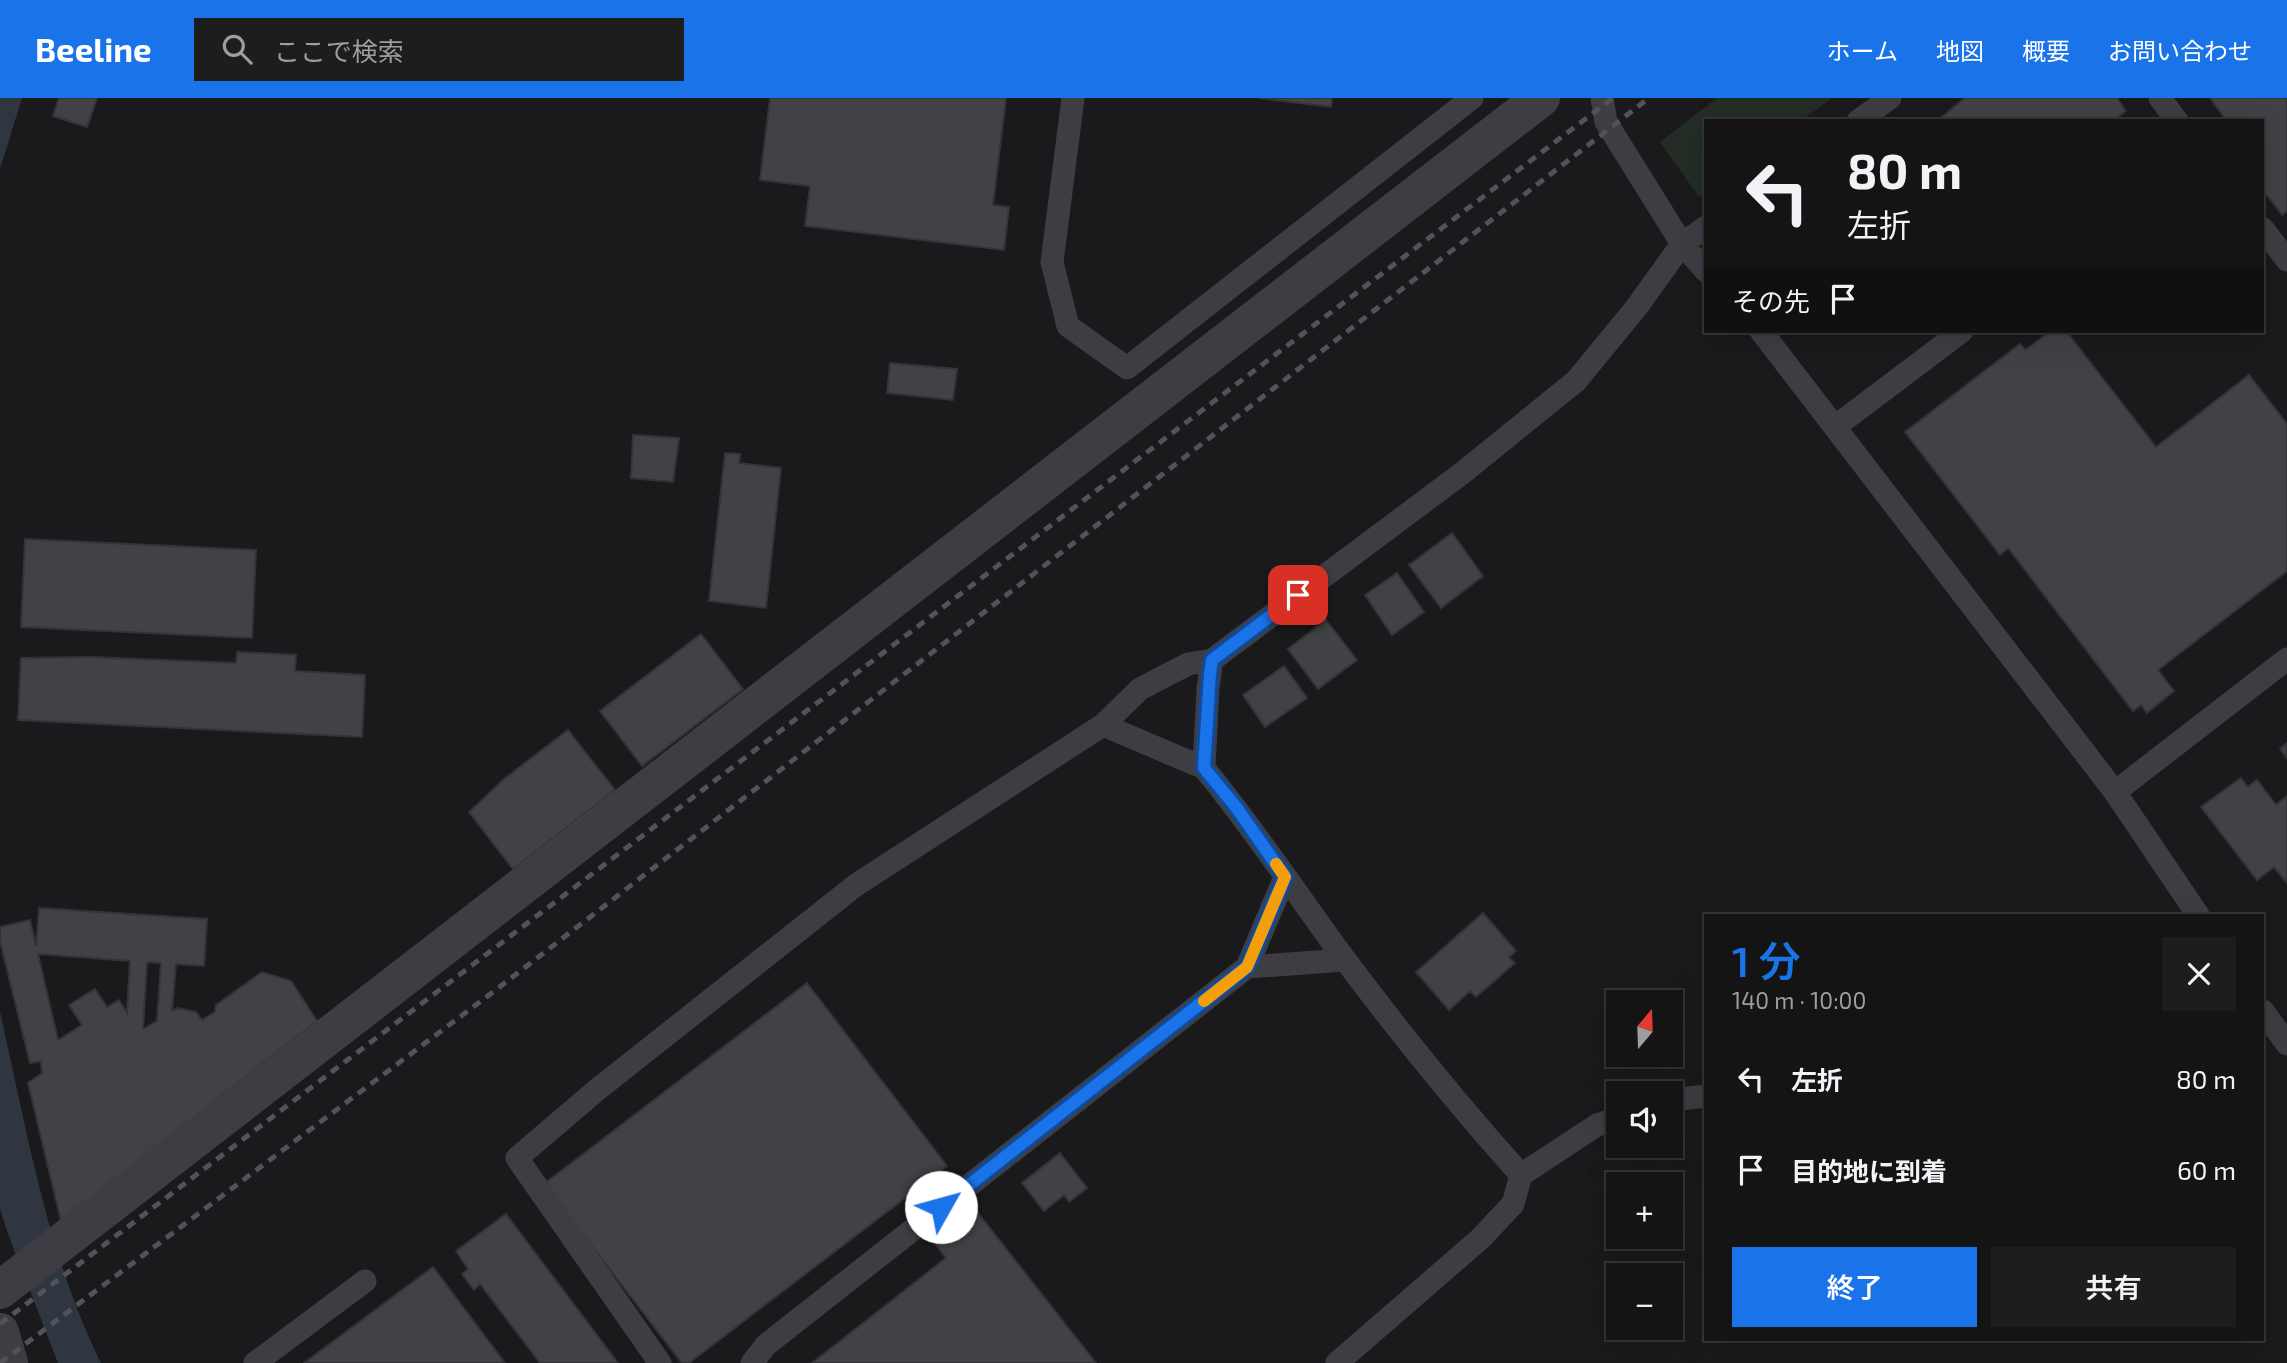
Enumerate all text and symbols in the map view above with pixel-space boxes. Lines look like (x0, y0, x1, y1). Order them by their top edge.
search box (194, 18, 684, 81)
text: Beeline (35, 29, 152, 69)
icon: search (218, 30, 256, 68)
text: ここで検索 (274, 35, 404, 66)
text: ホーム (1827, 36, 1898, 65)
text: 地図 (1936, 36, 1984, 65)
text: 概要 (2022, 36, 2070, 65)
text: お問い合わせ (2108, 36, 2252, 65)
text: 80 m (1847, 140, 1962, 199)
icon: left (1732, 147, 1823, 238)
text: 左折 (1847, 205, 1911, 243)
icon: arrive (1824, 280, 1862, 318)
text: その先 (1732, 285, 1810, 316)
pin (1268, 565, 1328, 625)
icon: arrive (1279, 576, 1317, 614)
text: 1 分 (1732, 935, 1801, 985)
button: close (2162, 937, 2236, 1011)
text: 140 m · 10:00 (1732, 986, 1866, 1014)
north arrow (1606, 990, 1684, 1068)
map controls (1606, 990, 1683, 1340)
icon: left (1732, 1060, 1770, 1098)
text: 80 m (2176, 1063, 2236, 1094)
text: 左折 (1791, 1064, 1843, 1095)
button: sound (1606, 1081, 1683, 1158)
icon: arrive (1732, 1151, 1770, 1189)
text: 60 m (2177, 1154, 2236, 1185)
text: 目的地に到着 (1791, 1155, 1947, 1186)
position arrow (904, 1170, 978, 1244)
button: + (1606, 1172, 1683, 1249)
button: 終了 (1732, 1247, 1977, 1327)
button: 共有 (1991, 1247, 2236, 1327)
button: − (1606, 1263, 1683, 1340)

